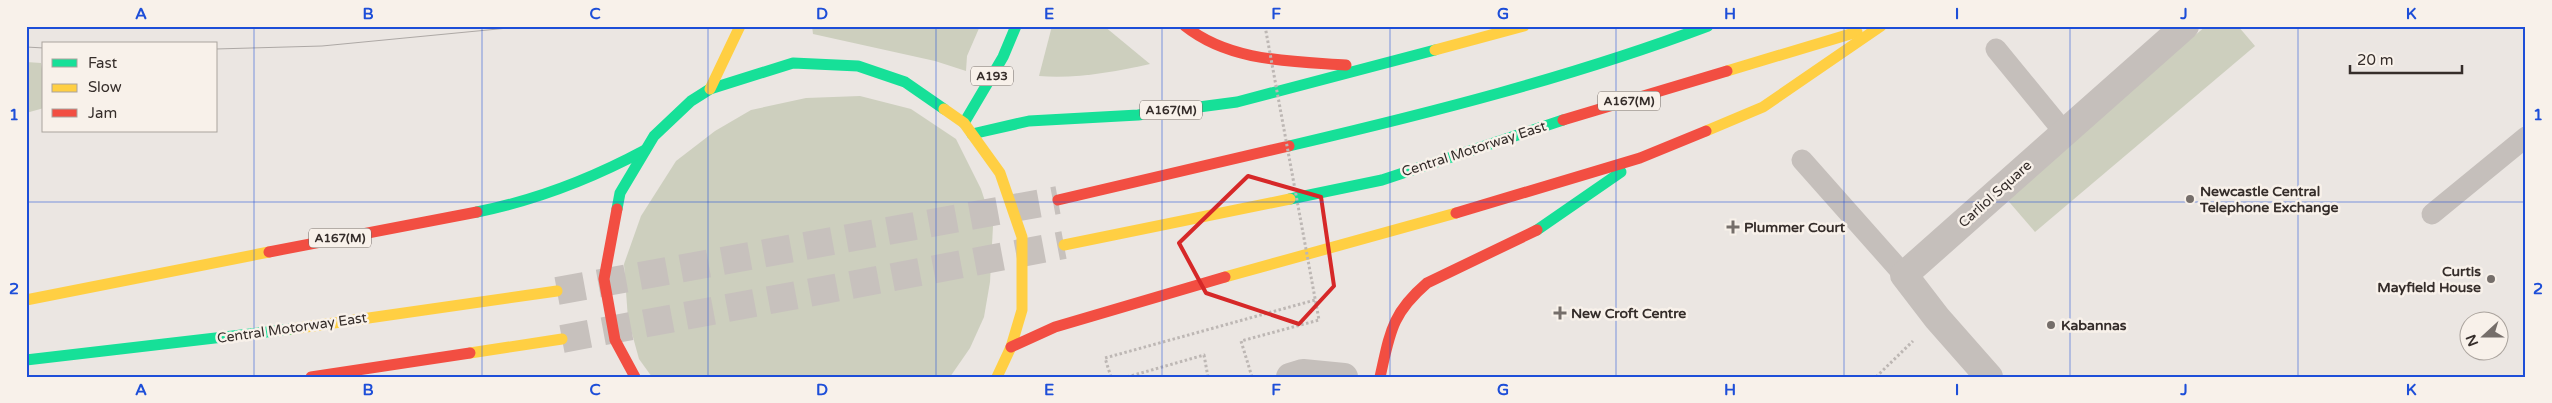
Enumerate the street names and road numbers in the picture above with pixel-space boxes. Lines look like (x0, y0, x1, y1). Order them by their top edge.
road number: A193 (971, 66, 1013, 85)
road number: A167(M) (1598, 92, 1660, 110)
road number: A167(M) (1140, 100, 1202, 120)
street label: Central Motorway East (1400, 117, 1549, 180)
street label: Carliol Square (1955, 157, 2035, 231)
road number: A167(M) (309, 228, 371, 248)
street label: Central Motorway East (216, 309, 369, 347)

